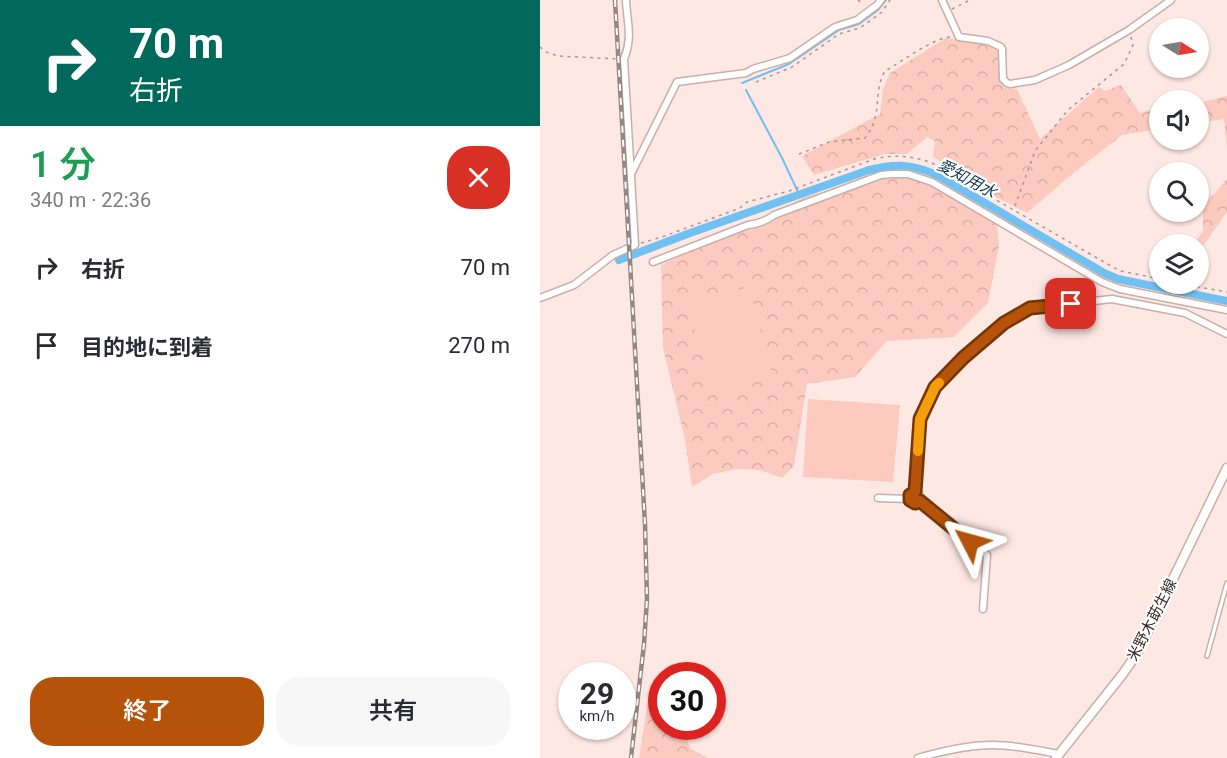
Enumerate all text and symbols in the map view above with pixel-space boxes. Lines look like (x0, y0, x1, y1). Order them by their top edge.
north arrow (1149, 18, 1209, 78)
map controls (1149, 18, 1209, 294)
text: 70 m (129, 19, 224, 68)
icon: right (30, 24, 108, 102)
text: 右折 (129, 75, 183, 107)
button: sound (1149, 90, 1209, 150)
text: 1 分 (30, 144, 96, 186)
button: close (447, 146, 510, 209)
water label: 愛知用水 (934, 155, 1001, 203)
button: search (1149, 162, 1209, 222)
text: 340 m · 22:36 (30, 188, 151, 212)
button: layers (1149, 234, 1209, 294)
icon: right (30, 251, 63, 284)
text: 70 m (461, 255, 510, 280)
text: 右折 (81, 257, 125, 282)
pin (1045, 278, 1096, 329)
icon: arrive (1054, 287, 1087, 320)
icon: arrive (30, 329, 63, 362)
text: 270 m (448, 333, 510, 358)
text: 目的地に到着 (81, 335, 213, 360)
position arrow (938, 510, 1002, 574)
street label: 米野木莇生線 (1124, 576, 1180, 664)
speed limit sign: 30 (648, 662, 726, 740)
text: 29 (580, 676, 614, 711)
button: 終了 (30, 677, 264, 746)
button: 共有 (276, 677, 510, 746)
text: km/h (579, 707, 615, 725)

